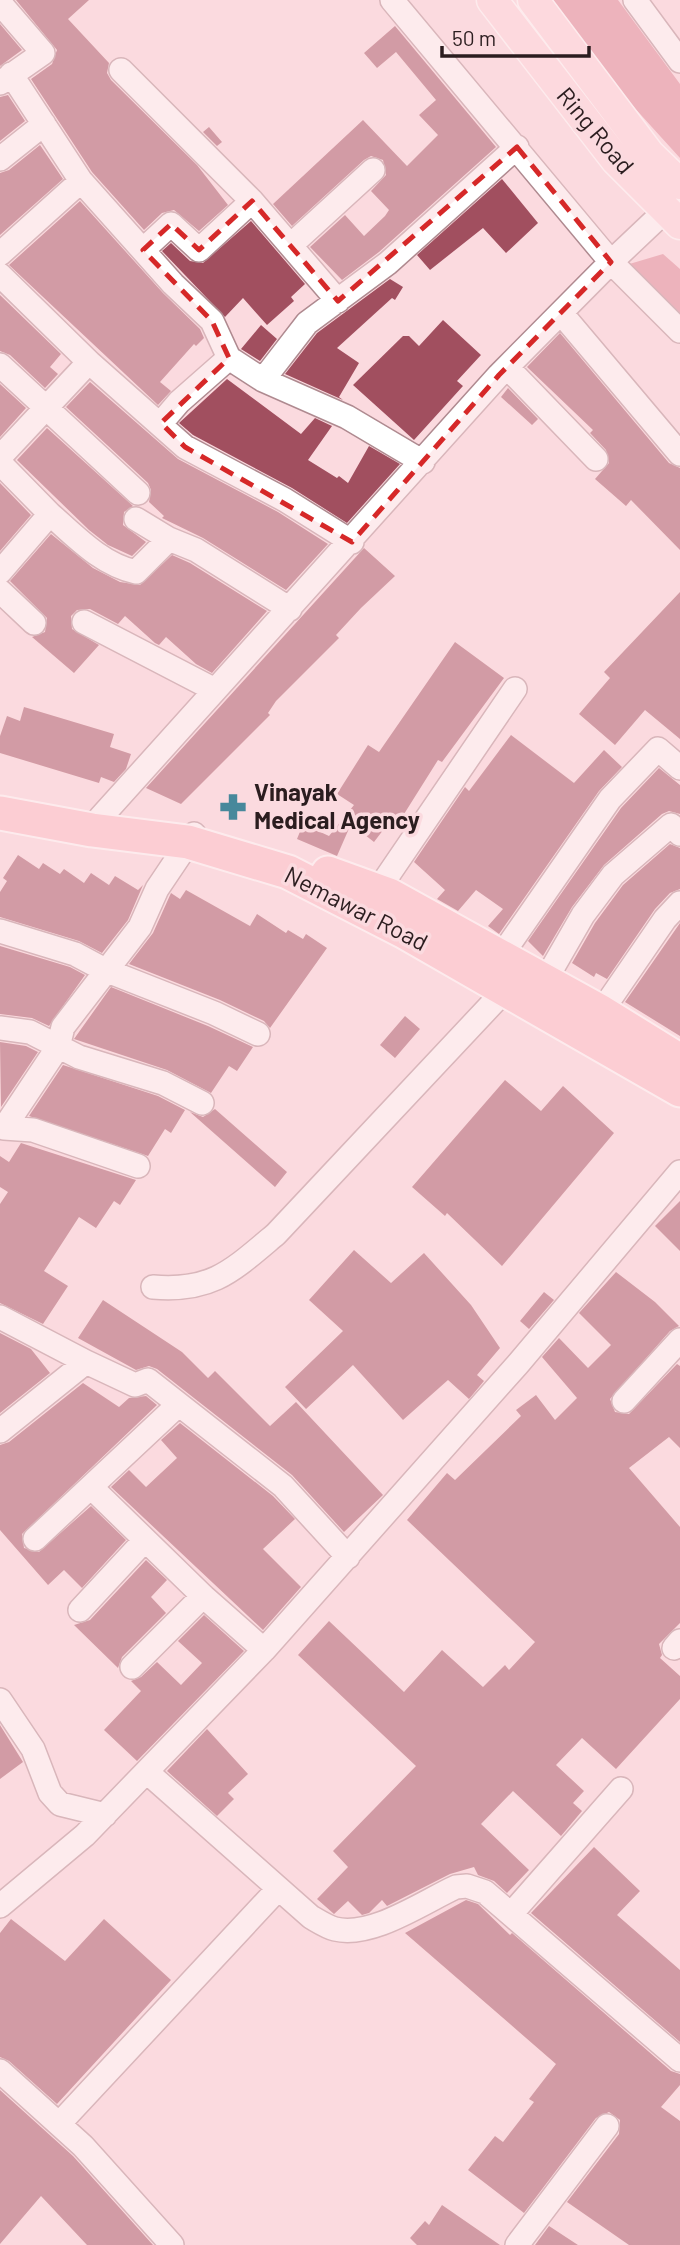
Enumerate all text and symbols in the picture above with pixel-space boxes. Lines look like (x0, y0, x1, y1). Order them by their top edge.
scale bar (442, 14, 589, 58)
text: 50 m (452, 25, 496, 50)
street label: Ring Road (551, 81, 641, 179)
place label: Vinayak Medical Agency (254, 777, 420, 834)
pharmacy icon: Vinayak Medical Agency (218, 792, 248, 822)
street label: Nemawar Road (280, 859, 433, 956)

